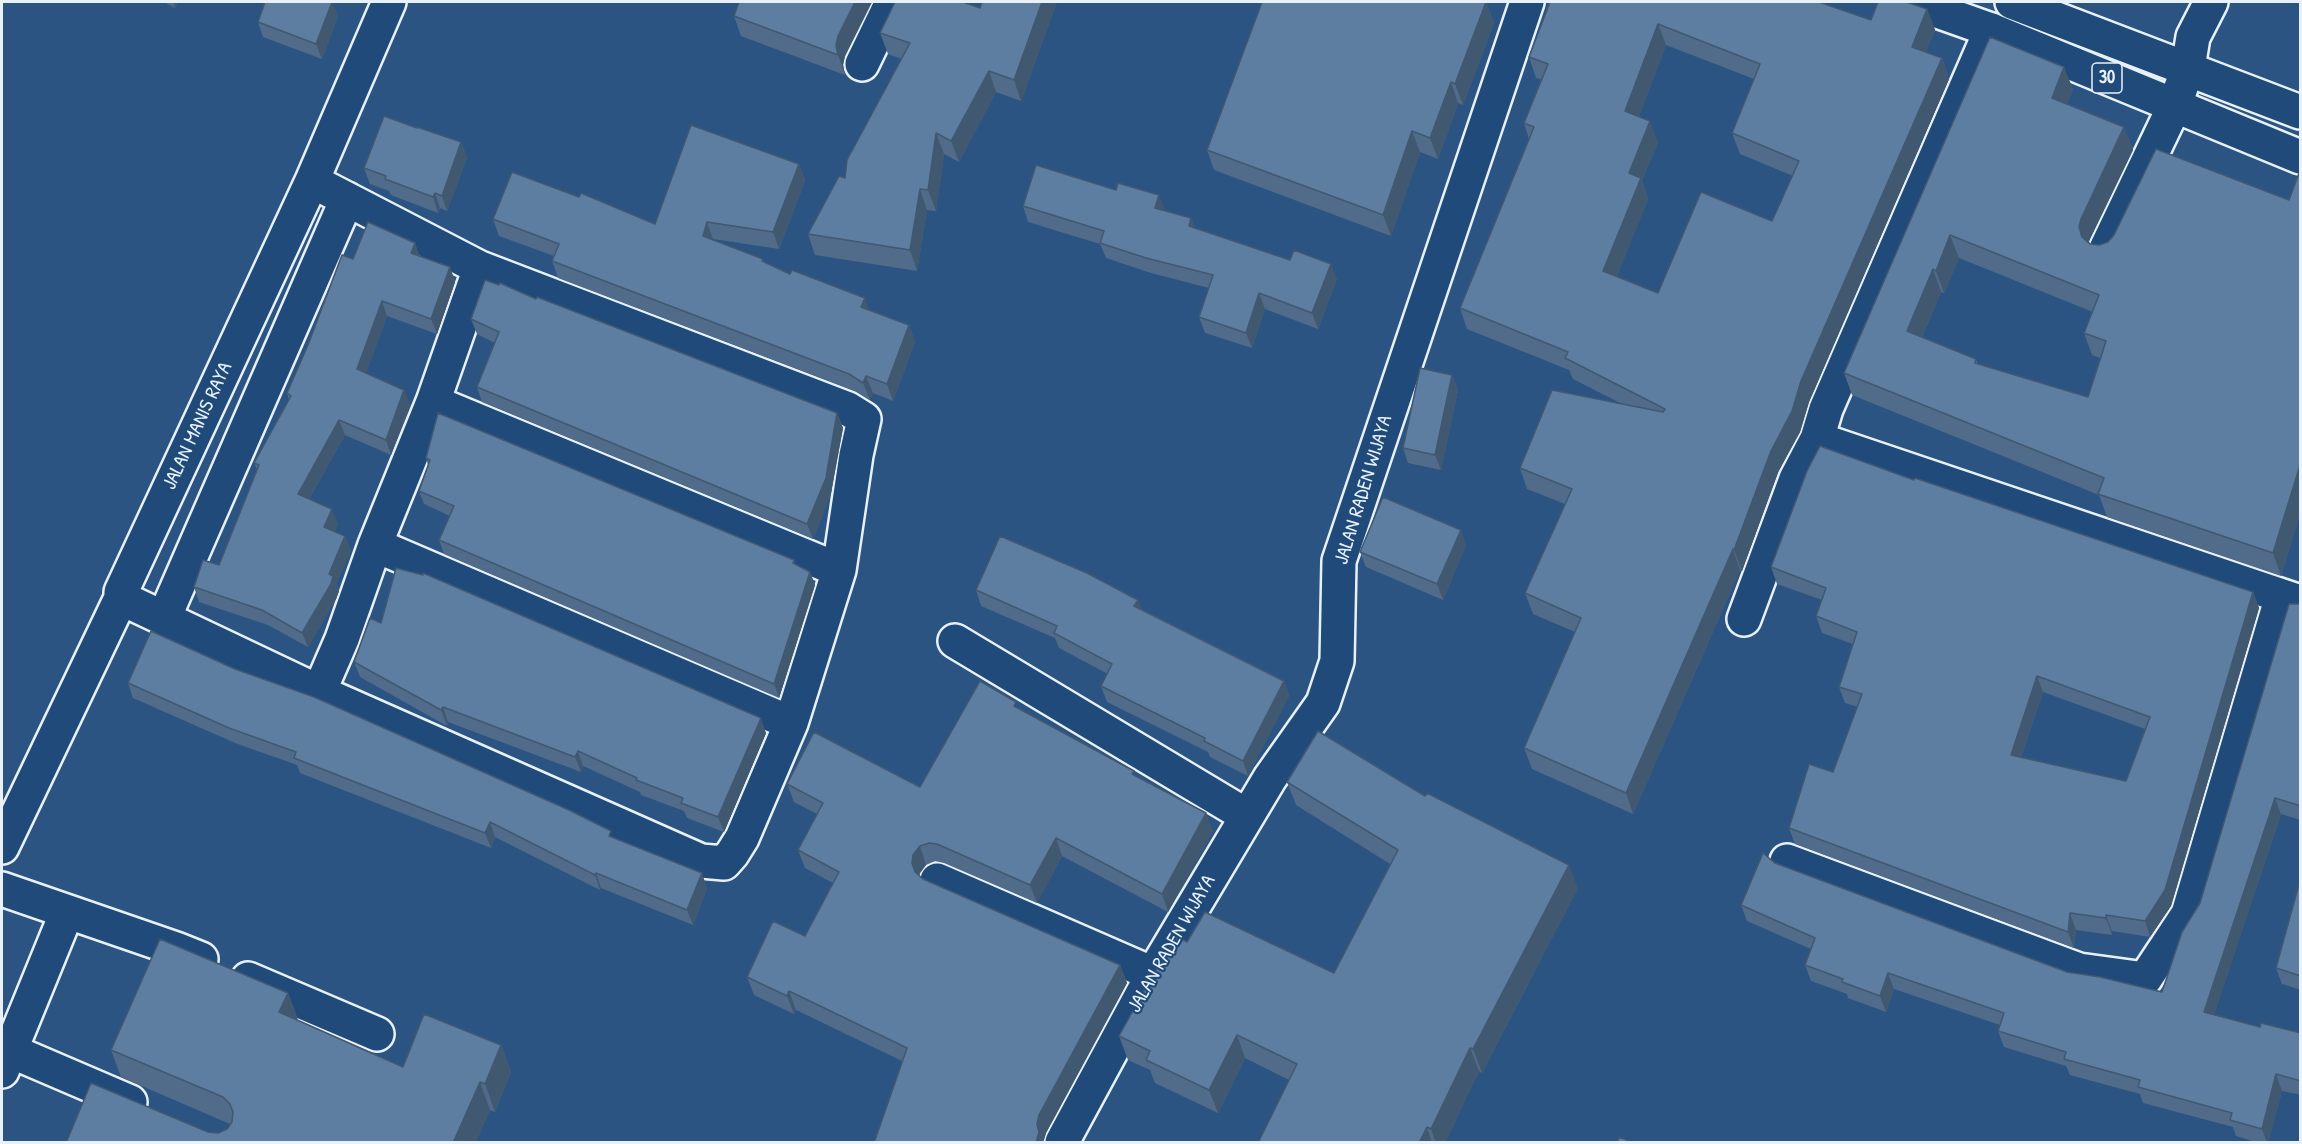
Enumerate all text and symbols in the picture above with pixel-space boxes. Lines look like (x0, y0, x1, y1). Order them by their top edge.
road number: 30 (2092, 63, 2122, 93)
street label: JALAN MANIS RAYA (158, 358, 238, 494)
street label: JALAN RADEN WIJAYA (1330, 412, 1398, 568)
street label: JALAN RADEN WIJAYA (1123, 871, 1221, 1017)

